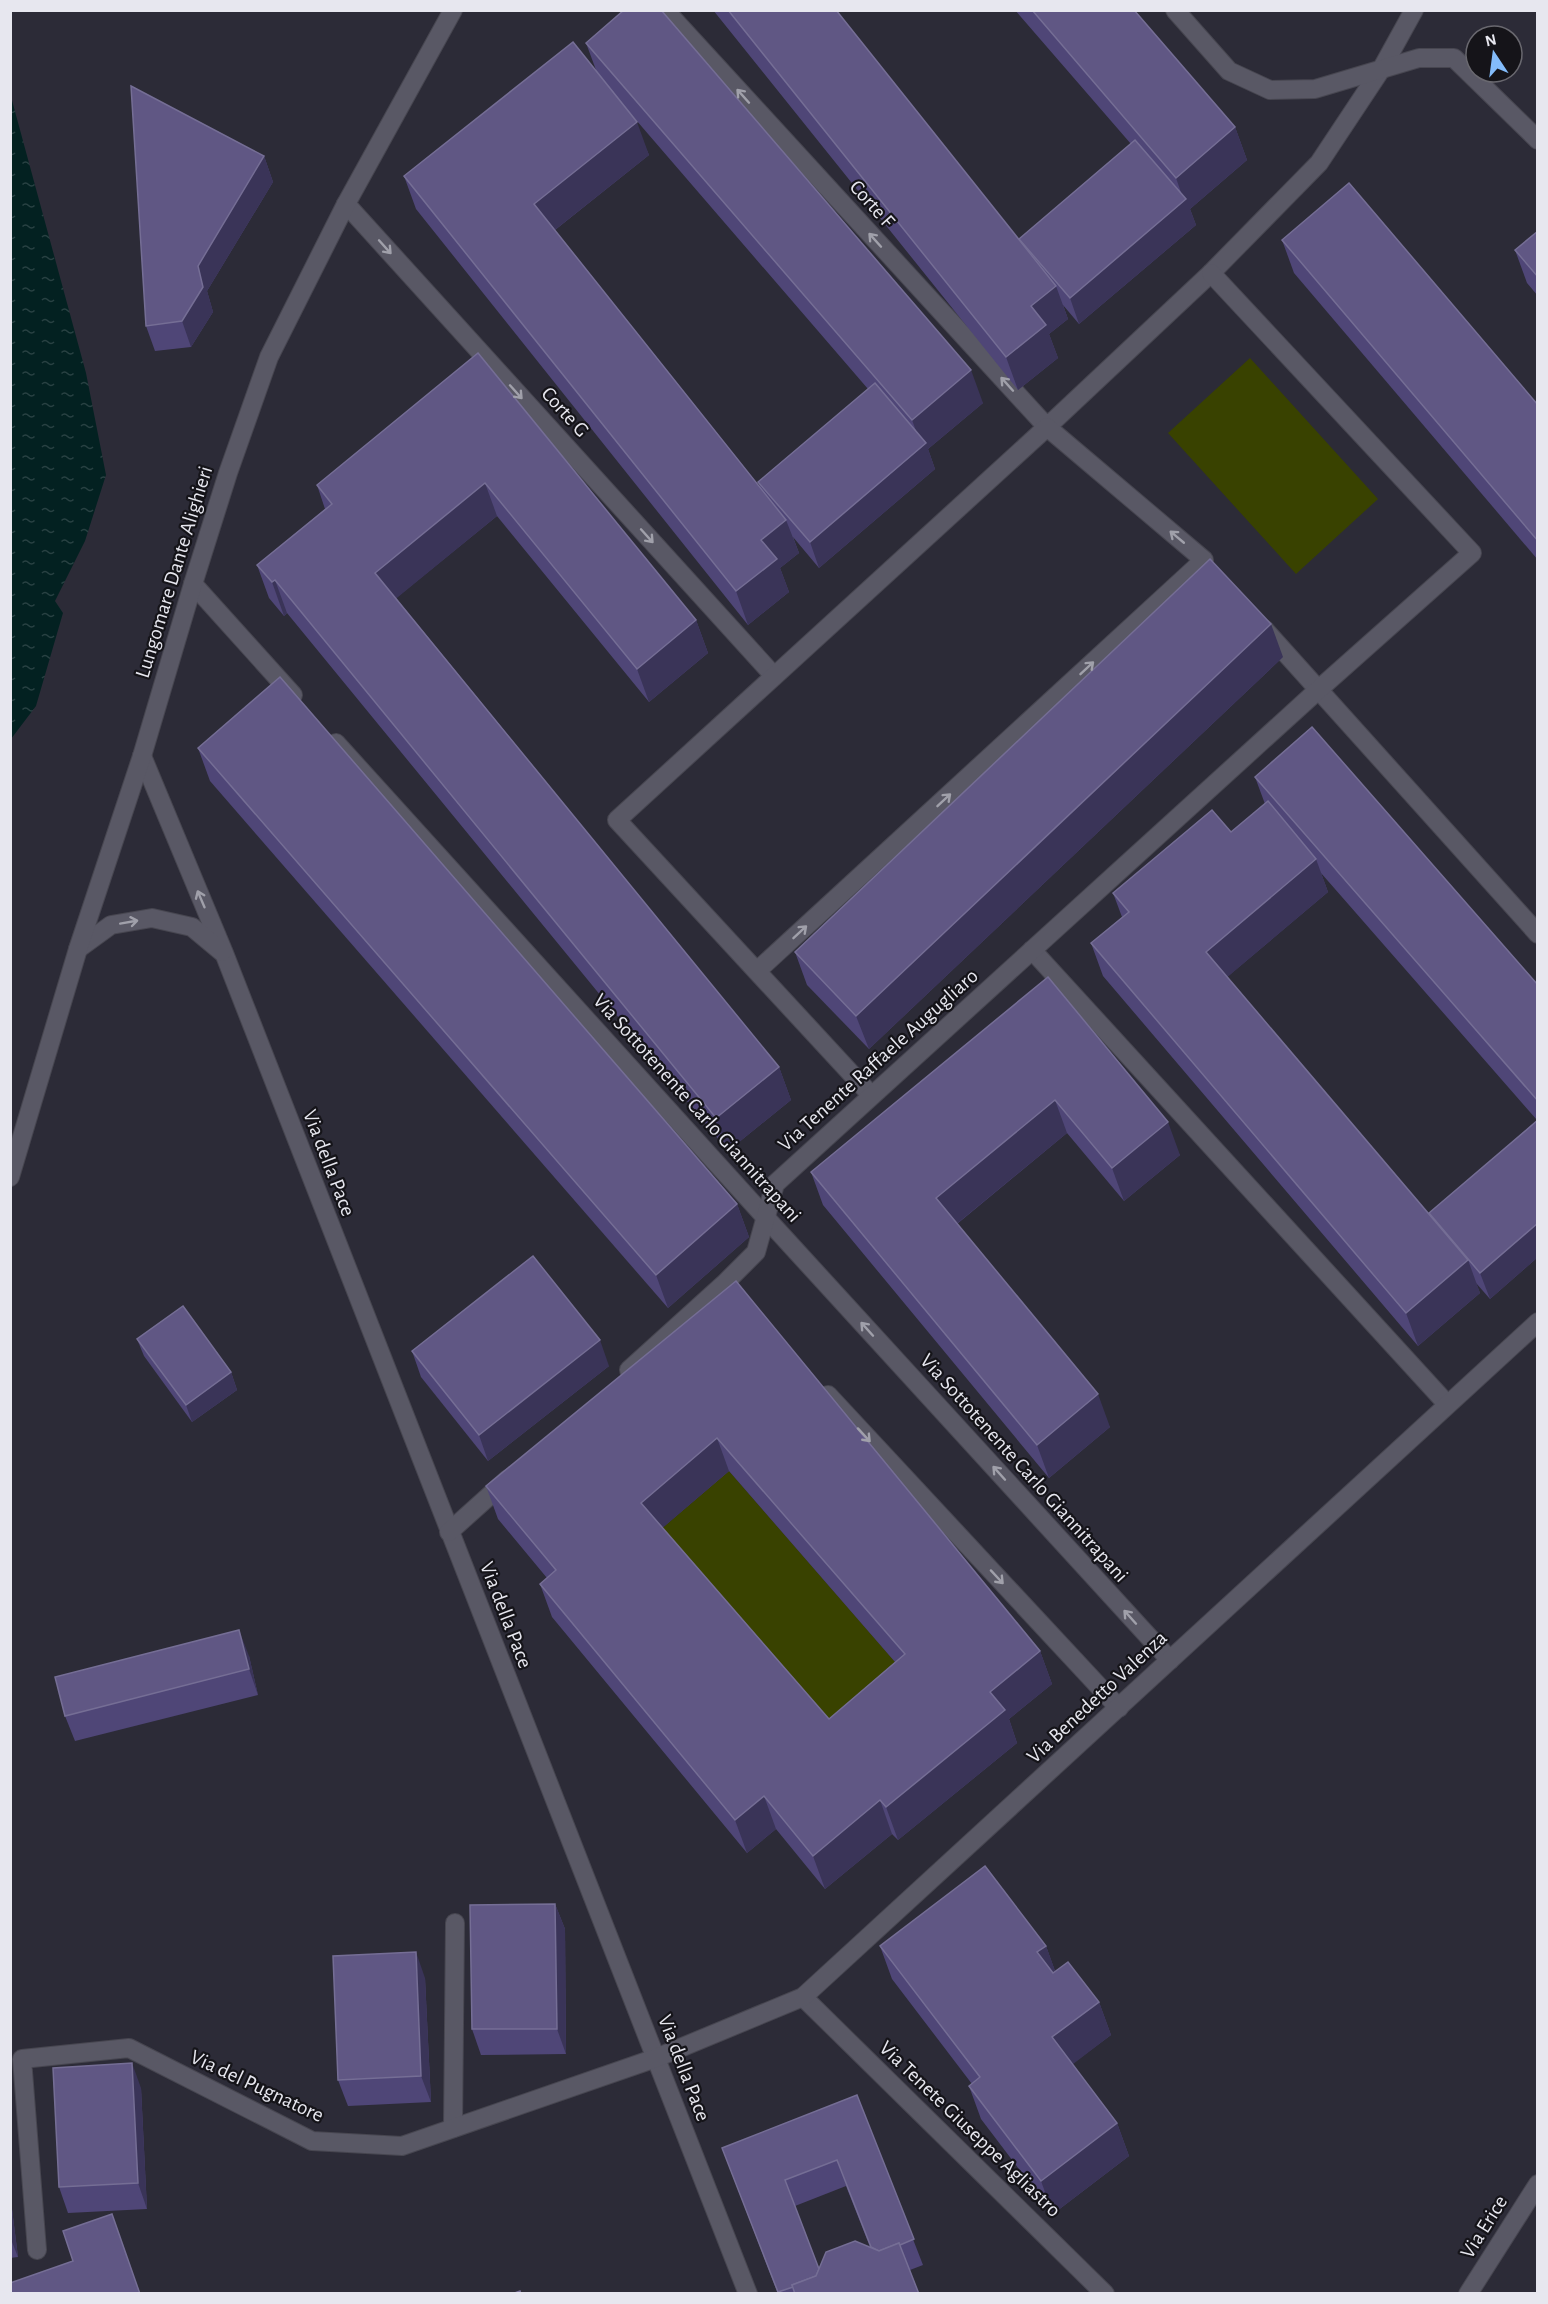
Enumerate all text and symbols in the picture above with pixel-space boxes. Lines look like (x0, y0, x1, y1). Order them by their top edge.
north arrow (1464, 24, 1524, 84)
text: N (1484, 31, 1498, 49)
one-way arrow (736, 89, 751, 104)
street label: Corte F (845, 176, 899, 233)
one-way arrow (868, 233, 882, 248)
one-way arrow (378, 239, 392, 254)
one-way arrow (1000, 377, 1014, 392)
street label: Corte G (537, 383, 593, 441)
one-way arrow (509, 384, 523, 399)
street label: Lungomare Dante Alighieri (132, 464, 216, 680)
one-way arrow (640, 528, 654, 543)
one-way arrow (1170, 530, 1185, 544)
one-way arrow (1080, 661, 1095, 675)
one-way arrow (936, 793, 951, 807)
one-way arrow (195, 890, 206, 908)
one-way arrow (119, 916, 138, 927)
one-way arrow (792, 925, 807, 939)
street label: Via Tenente Raffaele Augugliaro (774, 965, 982, 1155)
street label: Via Sottotenente Carlo Giannitrapani (589, 990, 805, 1226)
street label: Via della Pace (299, 1107, 359, 1219)
one-way arrow (860, 1322, 874, 1337)
street label: Via Sottotenente Carlo Giannitrapani (916, 1350, 1132, 1586)
one-way arrow (857, 1427, 871, 1442)
one-way arrow (992, 1466, 1006, 1481)
street label: Via della Pace (476, 1559, 536, 1671)
one-way arrow (990, 1570, 1004, 1585)
one-way arrow (1123, 1610, 1137, 1625)
street label: Via Benedetto Valenza (1023, 1627, 1171, 1767)
street label: Via della Pace (654, 2012, 714, 2124)
street label: Via Tenete Giuseppe Agliastro (875, 2037, 1065, 2221)
street label: Via del Pugnatore (187, 2046, 327, 2126)
street label: Via Erice (1457, 2192, 1511, 2262)

